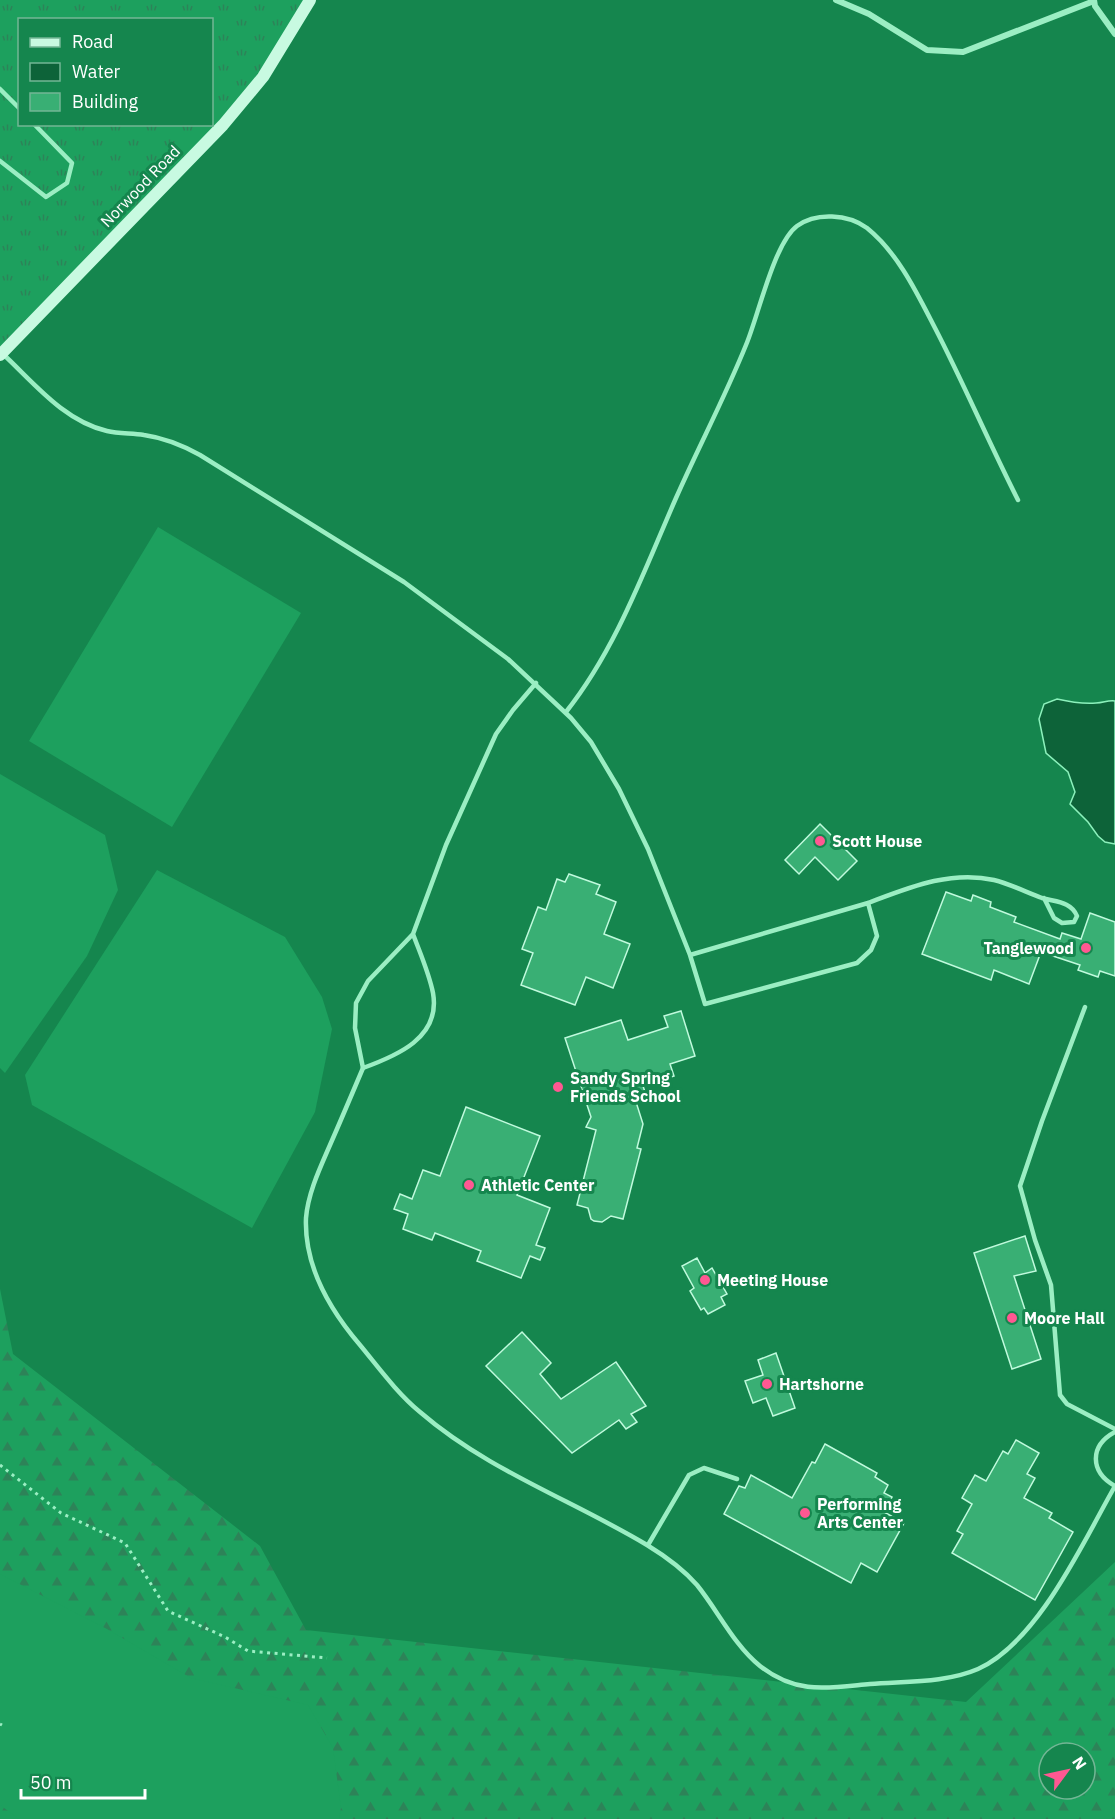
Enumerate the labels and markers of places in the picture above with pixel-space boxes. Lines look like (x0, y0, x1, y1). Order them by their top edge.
place label: Scott House (832, 831, 922, 851)
marker: Scott House (813, 834, 827, 848)
place label: Tanglewood (983, 938, 1074, 958)
marker: Tanglewood (1079, 941, 1093, 955)
place label: Sandy Spring Friends School (570, 1068, 681, 1106)
marker: Sandy Spring Friends School (551, 1080, 565, 1094)
place label: Athletic Center (481, 1175, 595, 1195)
marker: Athletic Center (462, 1178, 476, 1192)
place label: Meeting House (717, 1270, 828, 1290)
marker: Meeting House (698, 1273, 712, 1287)
place label: Moore Hall (1024, 1308, 1105, 1328)
marker: Moore Hall (1005, 1311, 1019, 1325)
place label: Hartshorne (779, 1374, 864, 1394)
marker: Hartshorne (760, 1377, 774, 1391)
place label: Performing Arts Center (817, 1494, 903, 1532)
marker: Performing Arts Center (798, 1506, 812, 1520)

